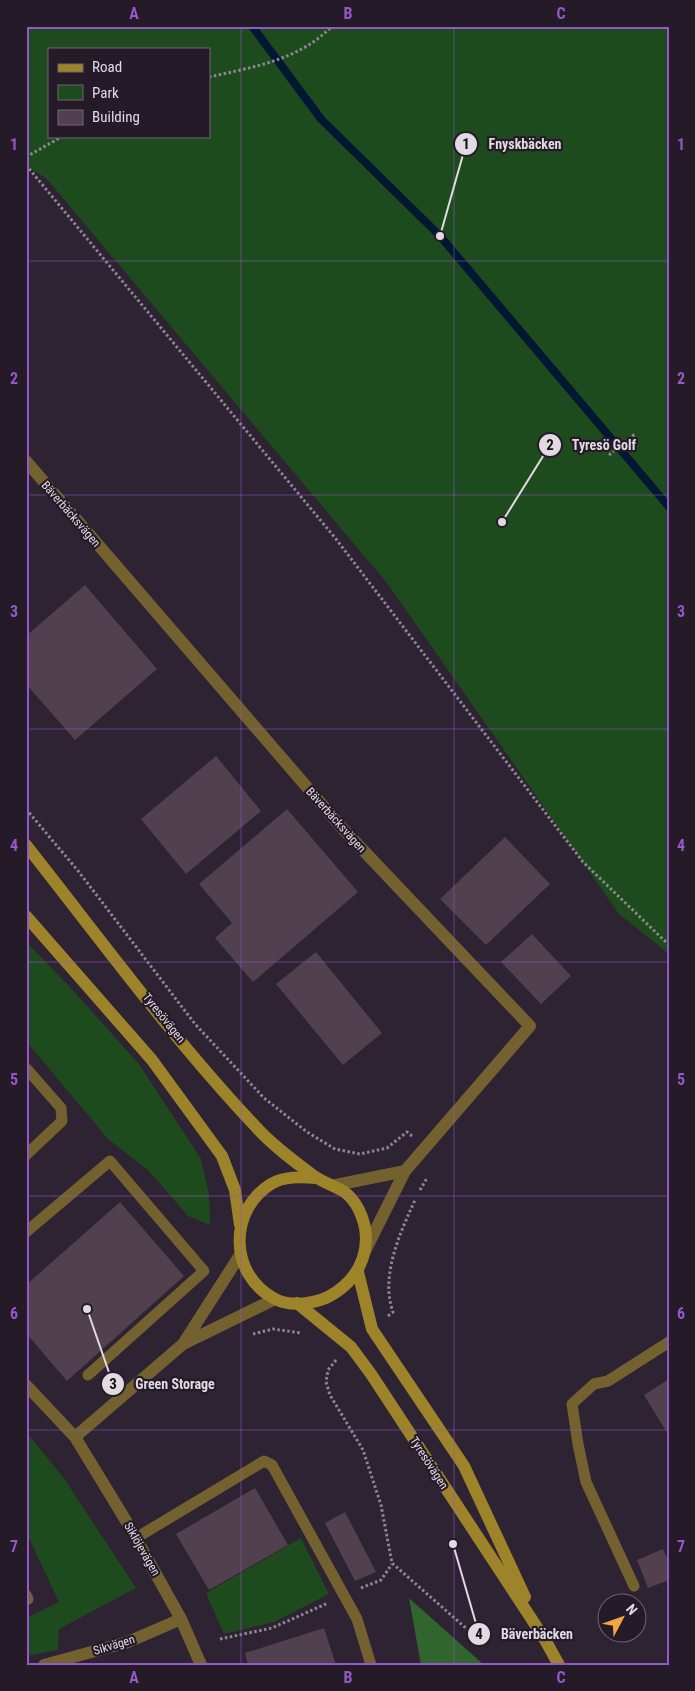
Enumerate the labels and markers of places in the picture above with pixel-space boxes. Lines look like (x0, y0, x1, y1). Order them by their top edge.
callout: Fnyskbäcken (453, 130, 571, 159)
callout: Tyresö Golf (537, 430, 647, 459)
callout: Green Storage (100, 1370, 225, 1399)
callout: Bäverbäcken (466, 1619, 583, 1648)

